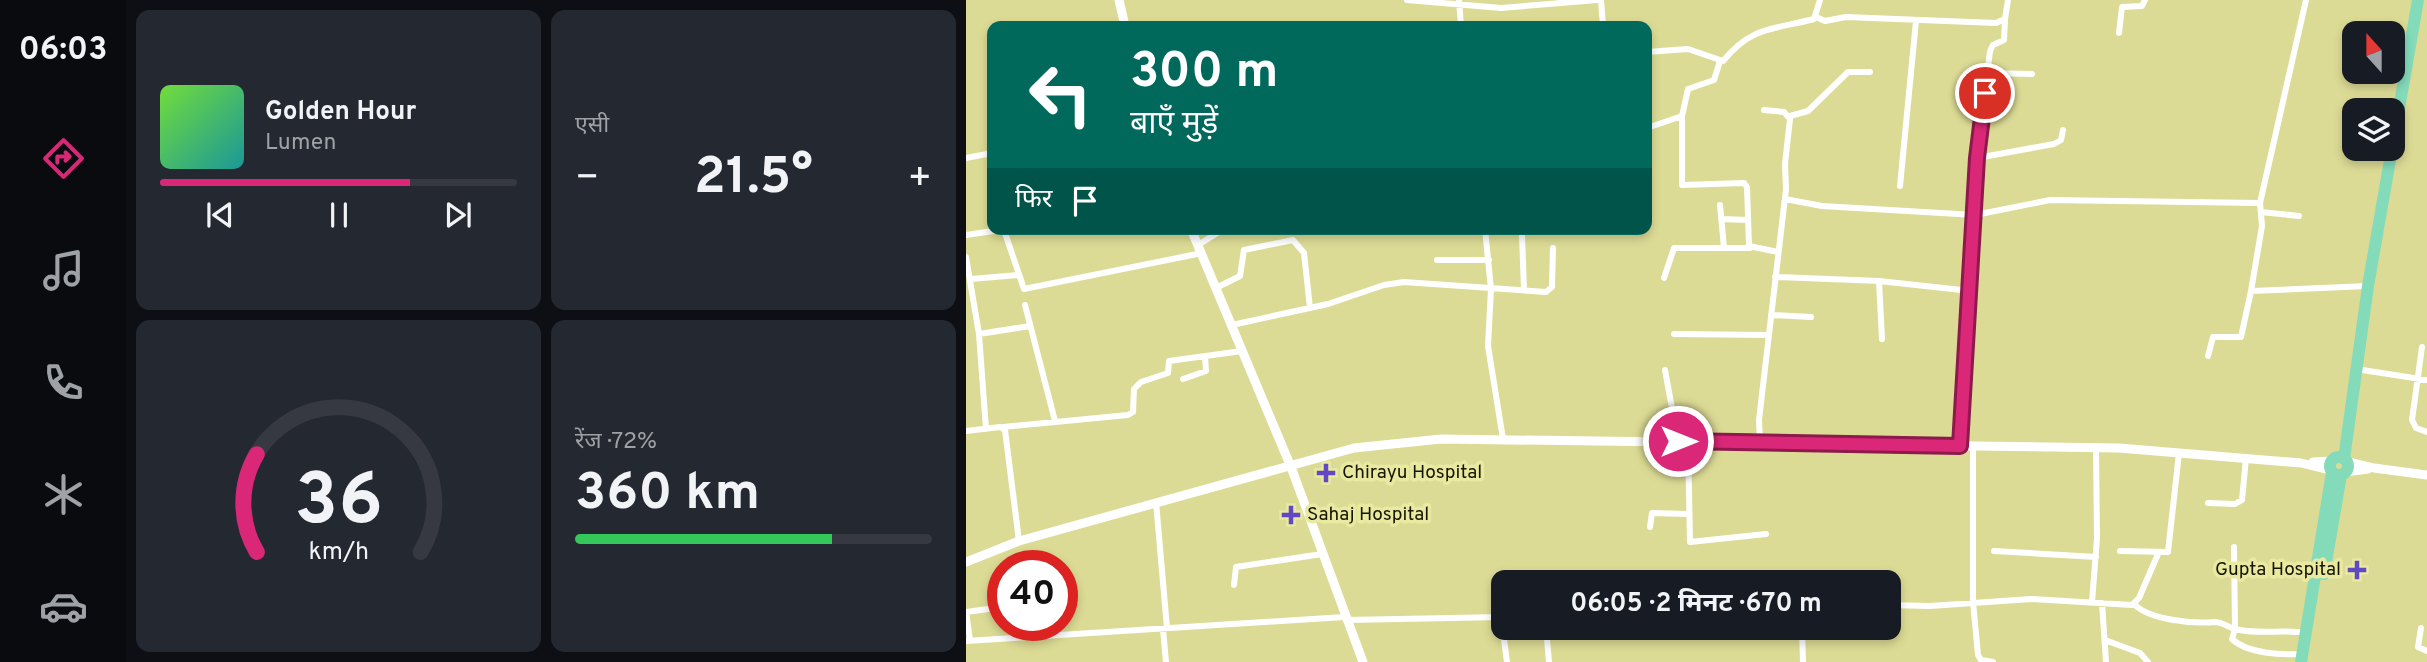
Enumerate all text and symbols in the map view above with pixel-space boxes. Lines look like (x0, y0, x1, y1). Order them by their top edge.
north arrow (2342, 21, 2404, 84)
map controls (2342, 21, 2405, 161)
text: 06:03 (19, 31, 107, 71)
text: 300 m (1130, 43, 1278, 105)
icon: left (1015, 49, 1106, 140)
pin (1955, 63, 2015, 123)
icon: arrive (1966, 74, 2004, 112)
text: Golden Hour (265, 96, 416, 129)
button: layers (2342, 98, 2405, 161)
text: बाएँ मुड़ें (1130, 105, 1218, 145)
text: एसी (575, 112, 609, 141)
text: Lumen (265, 129, 336, 158)
icon: directions (39, 134, 88, 183)
text: 21.5° (694, 146, 813, 212)
text: − (575, 155, 600, 204)
text: + (907, 155, 932, 204)
icon: arrive (1066, 182, 1104, 220)
text: फिर (1015, 184, 1052, 217)
icon: previous (201, 196, 239, 234)
icon: pause (320, 196, 358, 234)
icon: next (439, 196, 477, 234)
icon: music (39, 246, 88, 295)
icon: phone (39, 358, 88, 407)
position arrow (1641, 404, 1715, 478)
text: रेंज · 72% (575, 428, 657, 457)
text: 36 (294, 458, 383, 550)
place label: Chirayu Hospital (1342, 461, 1482, 485)
text: 360 km (575, 462, 760, 528)
marker: Chirayu Hospital (1316, 463, 1336, 483)
icon: climate (39, 470, 88, 519)
place label: Sahaj Hospital (1307, 503, 1429, 527)
marker: Sahaj Hospital (1281, 505, 1301, 525)
text: km/h (308, 537, 369, 569)
speed limit sign: 40 (987, 550, 1078, 641)
place label: Gupta Hospital (2215, 558, 2341, 582)
marker: Gupta Hospital (2347, 560, 2367, 580)
icon: car (39, 582, 88, 631)
text: 06:05 · 2 मिनट · 670 m (1570, 588, 1822, 621)

